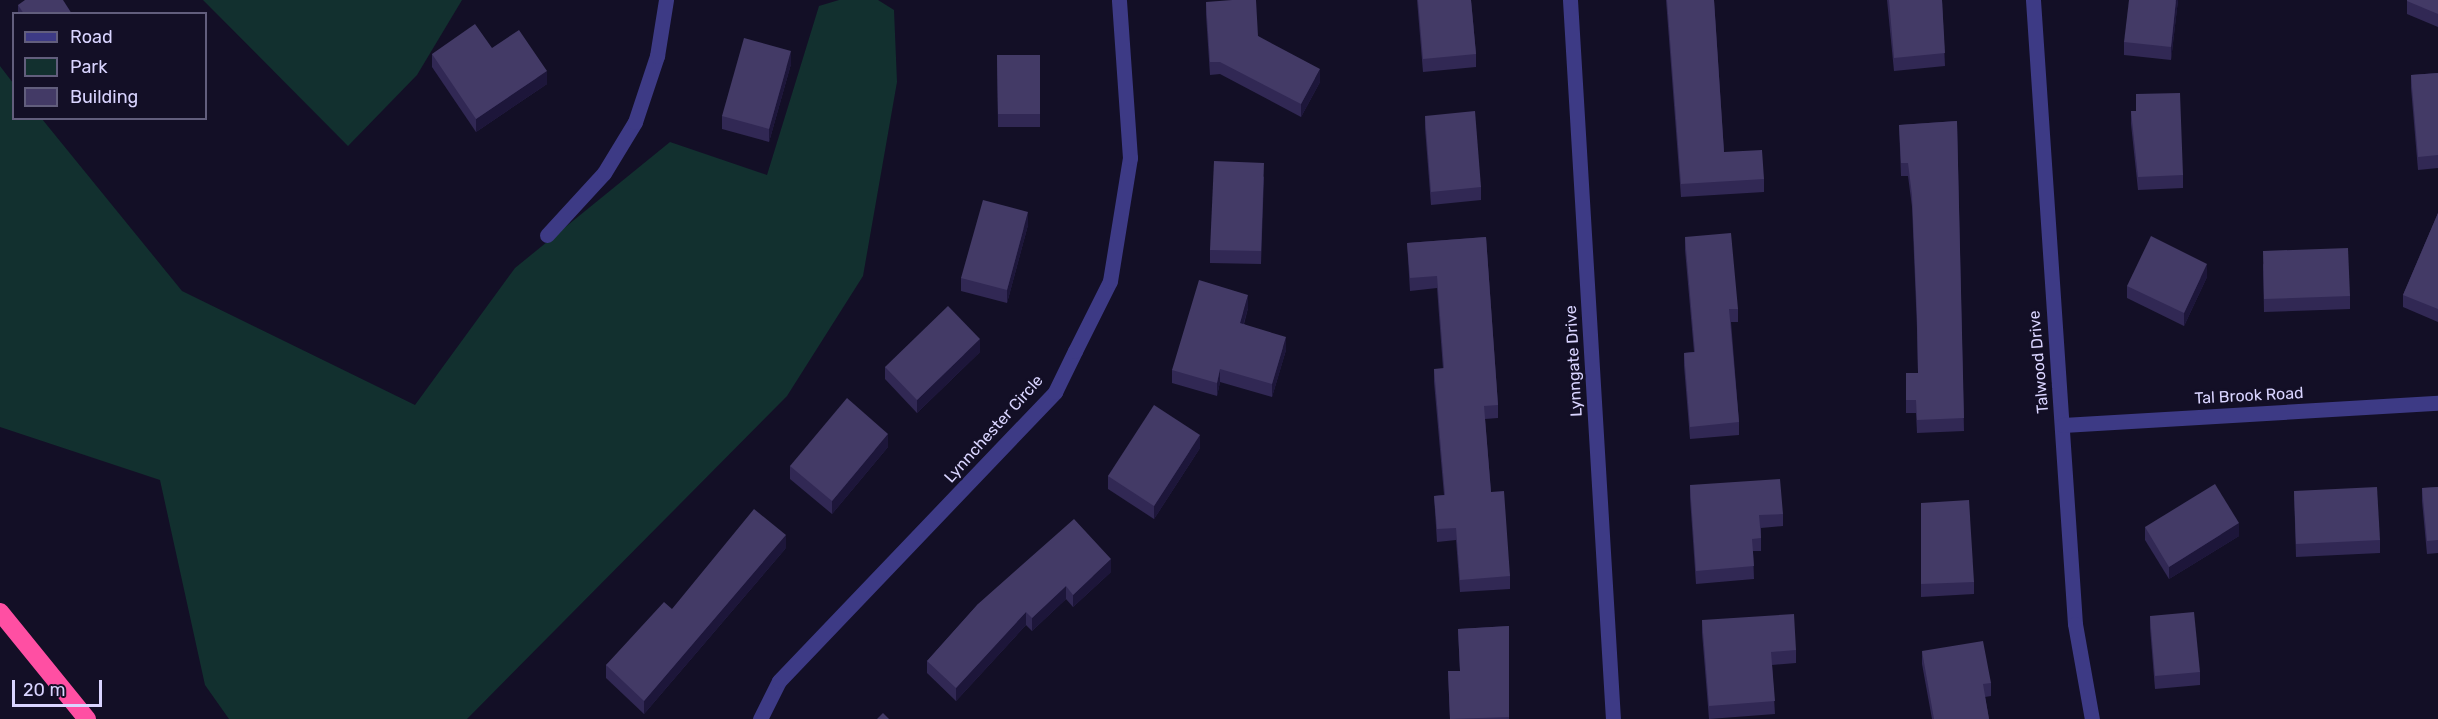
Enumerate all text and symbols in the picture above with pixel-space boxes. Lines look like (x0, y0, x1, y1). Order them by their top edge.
legend (12, 12, 207, 120)
text: Road (70, 26, 113, 48)
text: Park (70, 56, 107, 78)
text: Building (70, 86, 138, 108)
street label: Lynngate Drive (1561, 305, 1587, 417)
street label: Talwood Drive (2025, 310, 2053, 414)
street label: Lynnchester Circle (940, 371, 1048, 487)
street label: Tal Brook Road (2194, 384, 2304, 408)
scale bar (15, 668, 105, 706)
text: 20 m (23, 679, 65, 701)

